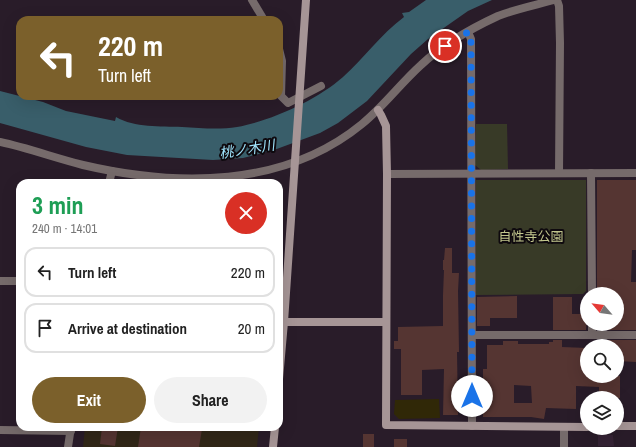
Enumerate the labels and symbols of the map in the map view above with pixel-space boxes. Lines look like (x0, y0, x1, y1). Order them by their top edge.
pin (428, 29, 462, 63)
water label: 桃ノ木川 (218, 135, 278, 162)
park label: 自性寺公園 (498, 228, 564, 245)
north arrow (580, 287, 624, 331)
position arrow (451, 375, 493, 417)

